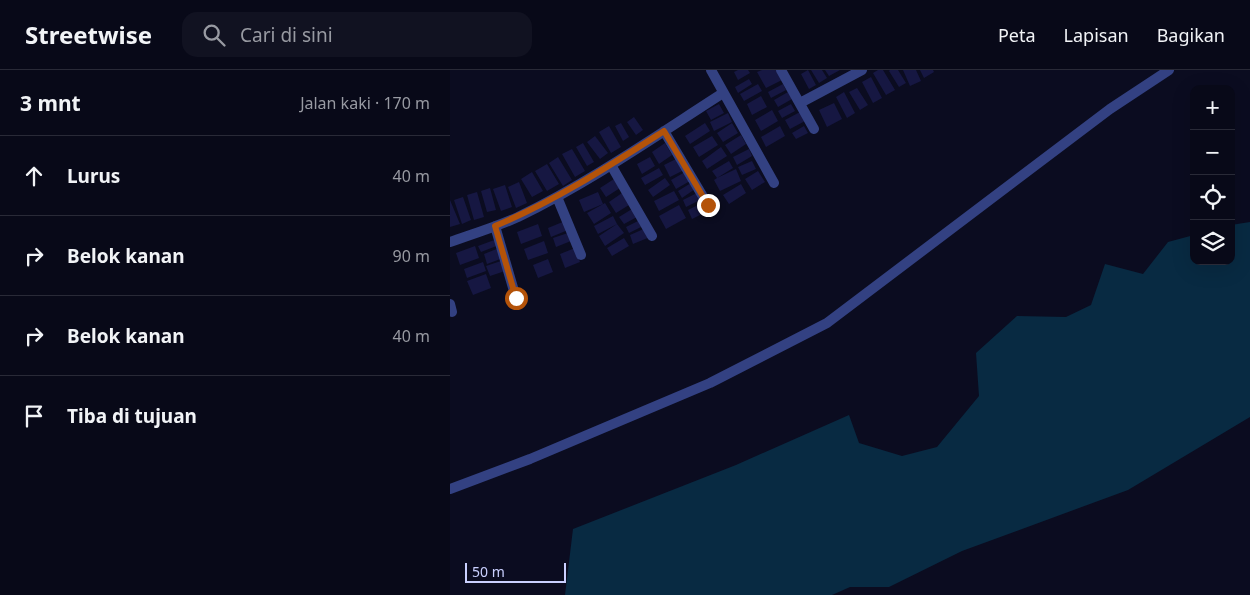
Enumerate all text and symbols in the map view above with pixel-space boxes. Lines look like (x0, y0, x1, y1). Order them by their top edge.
search box (182, 12, 532, 57)
text: Streetwise (25, 18, 152, 51)
icon: search (200, 21, 228, 49)
text: Cari di sini (240, 22, 333, 48)
text: Peta (998, 23, 1036, 47)
text: Lapisan (1064, 23, 1129, 47)
text: Bagikan (1157, 23, 1225, 47)
map controls (1190, 85, 1235, 265)
button: + (1190, 85, 1235, 130)
text: 3 mnt (20, 89, 81, 117)
text: Jalan kaki · 170 m (300, 92, 430, 114)
button: − (1190, 130, 1235, 175)
icon: ahead (20, 162, 48, 190)
text: Lurus (67, 163, 120, 189)
text: 40 m (393, 165, 430, 187)
button: locate (1190, 175, 1235, 220)
route end (697, 194, 720, 217)
button: layers (1190, 220, 1235, 265)
icon: right (20, 242, 48, 270)
text: Belok kanan (67, 243, 184, 269)
text: 90 m (393, 245, 430, 267)
route start (505, 287, 528, 310)
icon: right (20, 322, 48, 350)
text: Belok kanan (67, 323, 184, 349)
text: 40 m (393, 325, 430, 347)
icon: arrive (20, 402, 48, 430)
text: Tiba di tujuan (67, 403, 197, 429)
scale bar (465, 560, 566, 583)
text: 50 m (472, 562, 505, 581)

